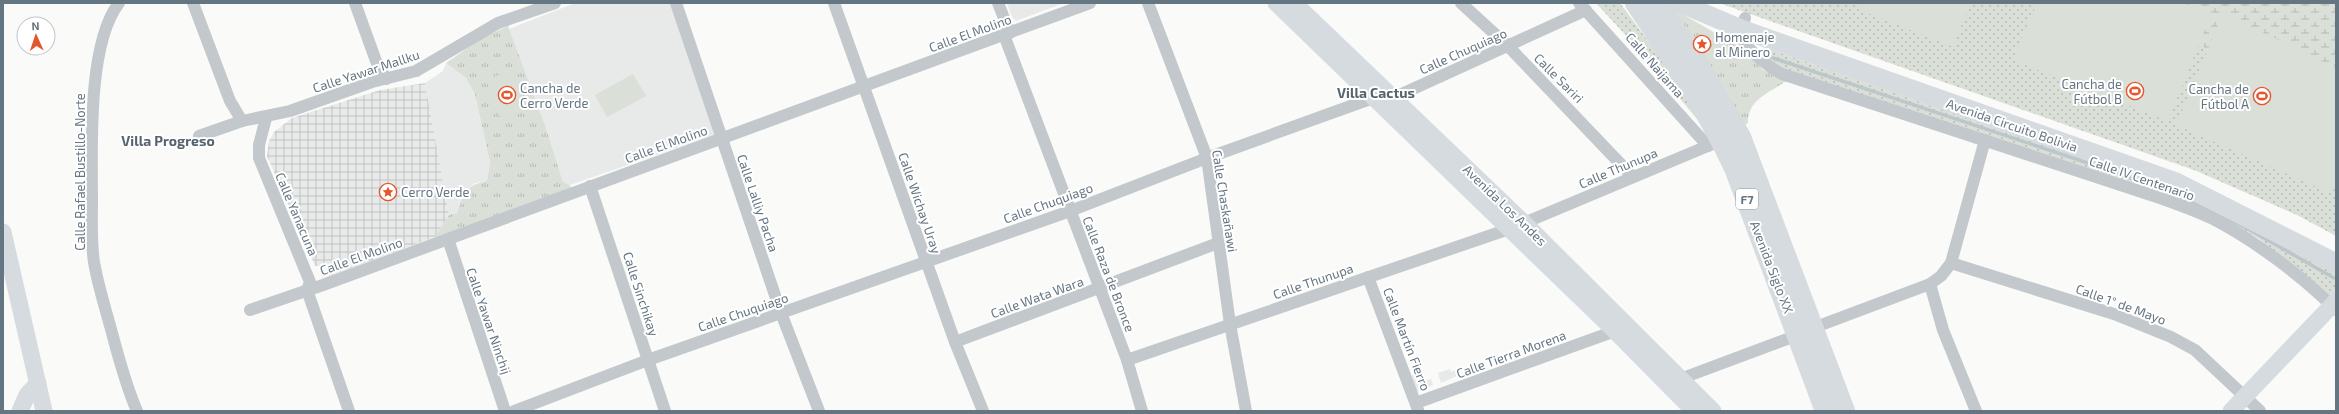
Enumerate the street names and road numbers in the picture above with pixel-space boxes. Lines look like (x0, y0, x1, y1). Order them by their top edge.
street label: Calle El Molino (927, 11, 1013, 55)
street label: Calle Chuquiago (1417, 25, 1509, 77)
street label: Calle Naijama (1623, 29, 1687, 101)
street label: Calle Yawar Mallku (310, 46, 422, 96)
street label: Calle Sariri (1531, 50, 1587, 106)
street label: Calle Rafael Bustillo-Norte (72, 93, 88, 251)
street label: Avenida Circuito Bolivia (1944, 95, 2080, 155)
street label: Calle El Molino (623, 122, 709, 166)
street label: Calle Thunupa (1576, 144, 1660, 192)
street label: Calle Chaskañawi (1209, 149, 1241, 253)
street label: Calle Wichay Uray (895, 150, 945, 256)
street label: Calle Lalliy Pacha (734, 152, 782, 254)
street label: Calle IV Centenario (2087, 152, 2197, 204)
street label: Avenida Los Andes (1460, 161, 1550, 249)
street label: Calle Yanacuna (272, 170, 322, 258)
street label: Calle Chuquiago (1001, 179, 1095, 227)
road number: F7 (1736, 189, 1758, 209)
street label: Calle Raza de Bronce (1080, 214, 1138, 334)
street label: Avenida Siglo XX (1747, 219, 1797, 315)
street label: Calle El Molino (318, 234, 404, 278)
street label: Calle Sinchikay (620, 250, 662, 338)
street label: Calle Thunupa (1271, 260, 1355, 302)
street label: Calle Yawar Ninchij (463, 266, 515, 376)
street label: Calle Wata Wara (988, 273, 1086, 321)
street label: Calle 1° de Mayo (2074, 280, 2168, 328)
street label: Calle Martín Fierro (1380, 285, 1434, 393)
street label: Calle Chuquiago (696, 289, 790, 335)
street label: Calle Tierra Morena (1454, 327, 1568, 381)

